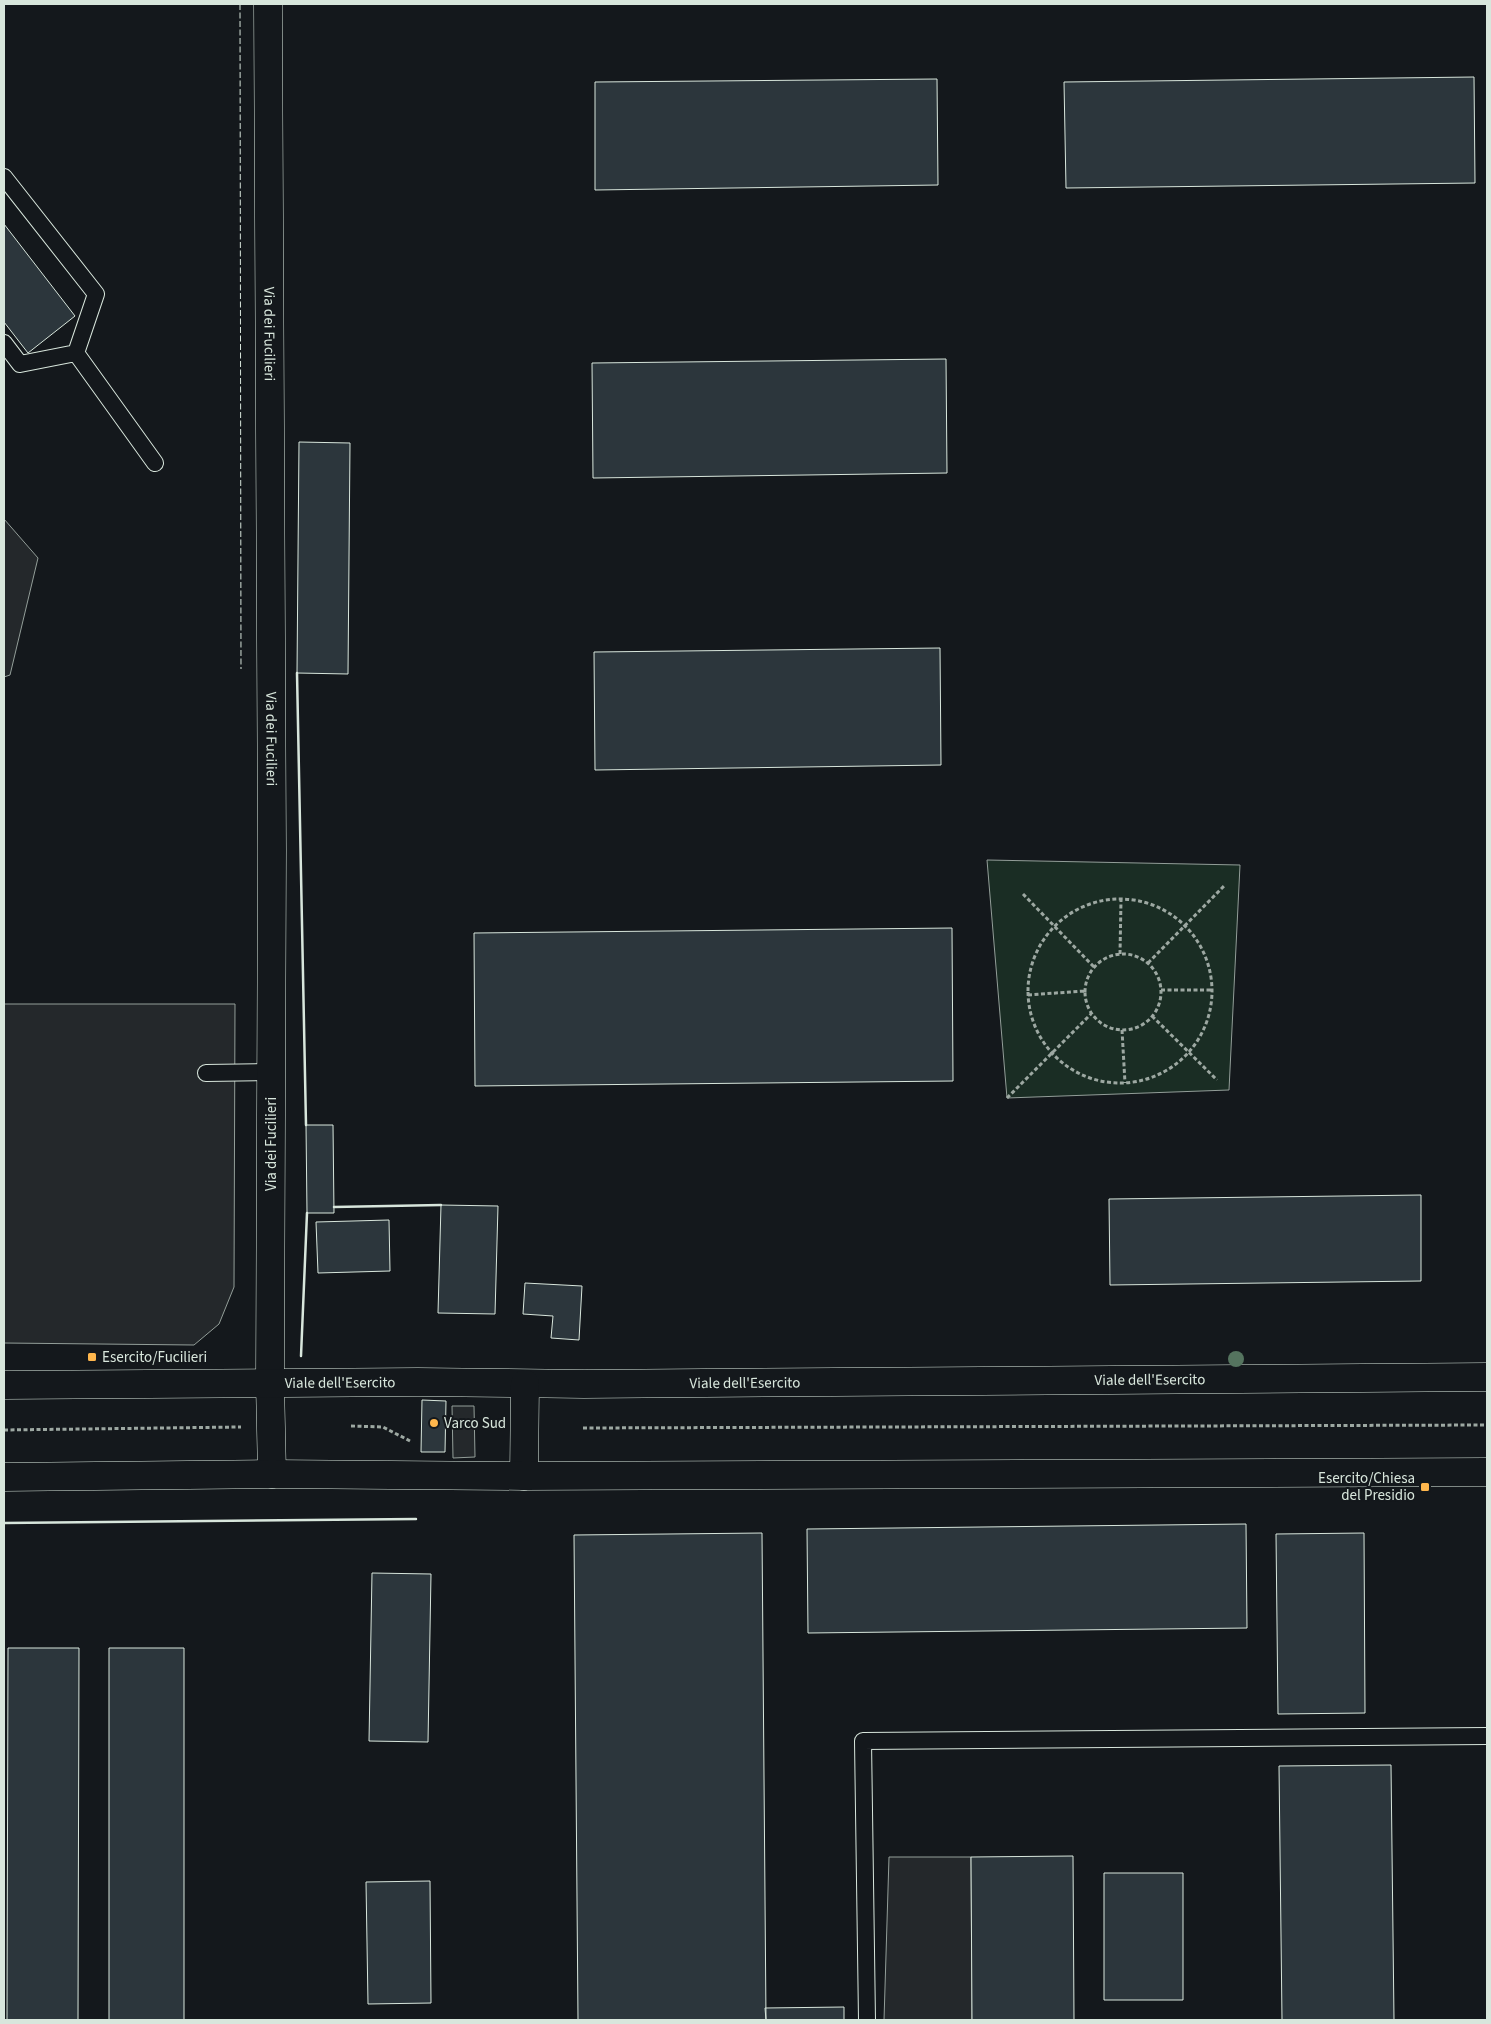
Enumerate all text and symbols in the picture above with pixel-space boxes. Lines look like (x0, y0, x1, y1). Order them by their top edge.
street label: Via dei Fucilieri (259, 287, 280, 381)
street label: Via dei Fucilieri (261, 692, 282, 786)
street label: Via dei Fucilieri (261, 1097, 282, 1191)
place label: Esercito/Fucilieri (102, 1347, 207, 1368)
marker: Esercito/Fucilieri (86, 1351, 98, 1363)
street label: Viale dell'Esercito (1094, 1369, 1205, 1391)
street label: Viale dell'Esercito (285, 1372, 395, 1393)
street label: Viale dell'Esercito (690, 1372, 800, 1394)
place label: Varco Sud (444, 1413, 506, 1434)
marker: Varco Sud (428, 1417, 440, 1429)
place label: Esercito/Chiesa del Presidio (1318, 1468, 1415, 1506)
marker: Esercito/Chiesa del Presidio (1419, 1481, 1431, 1493)

